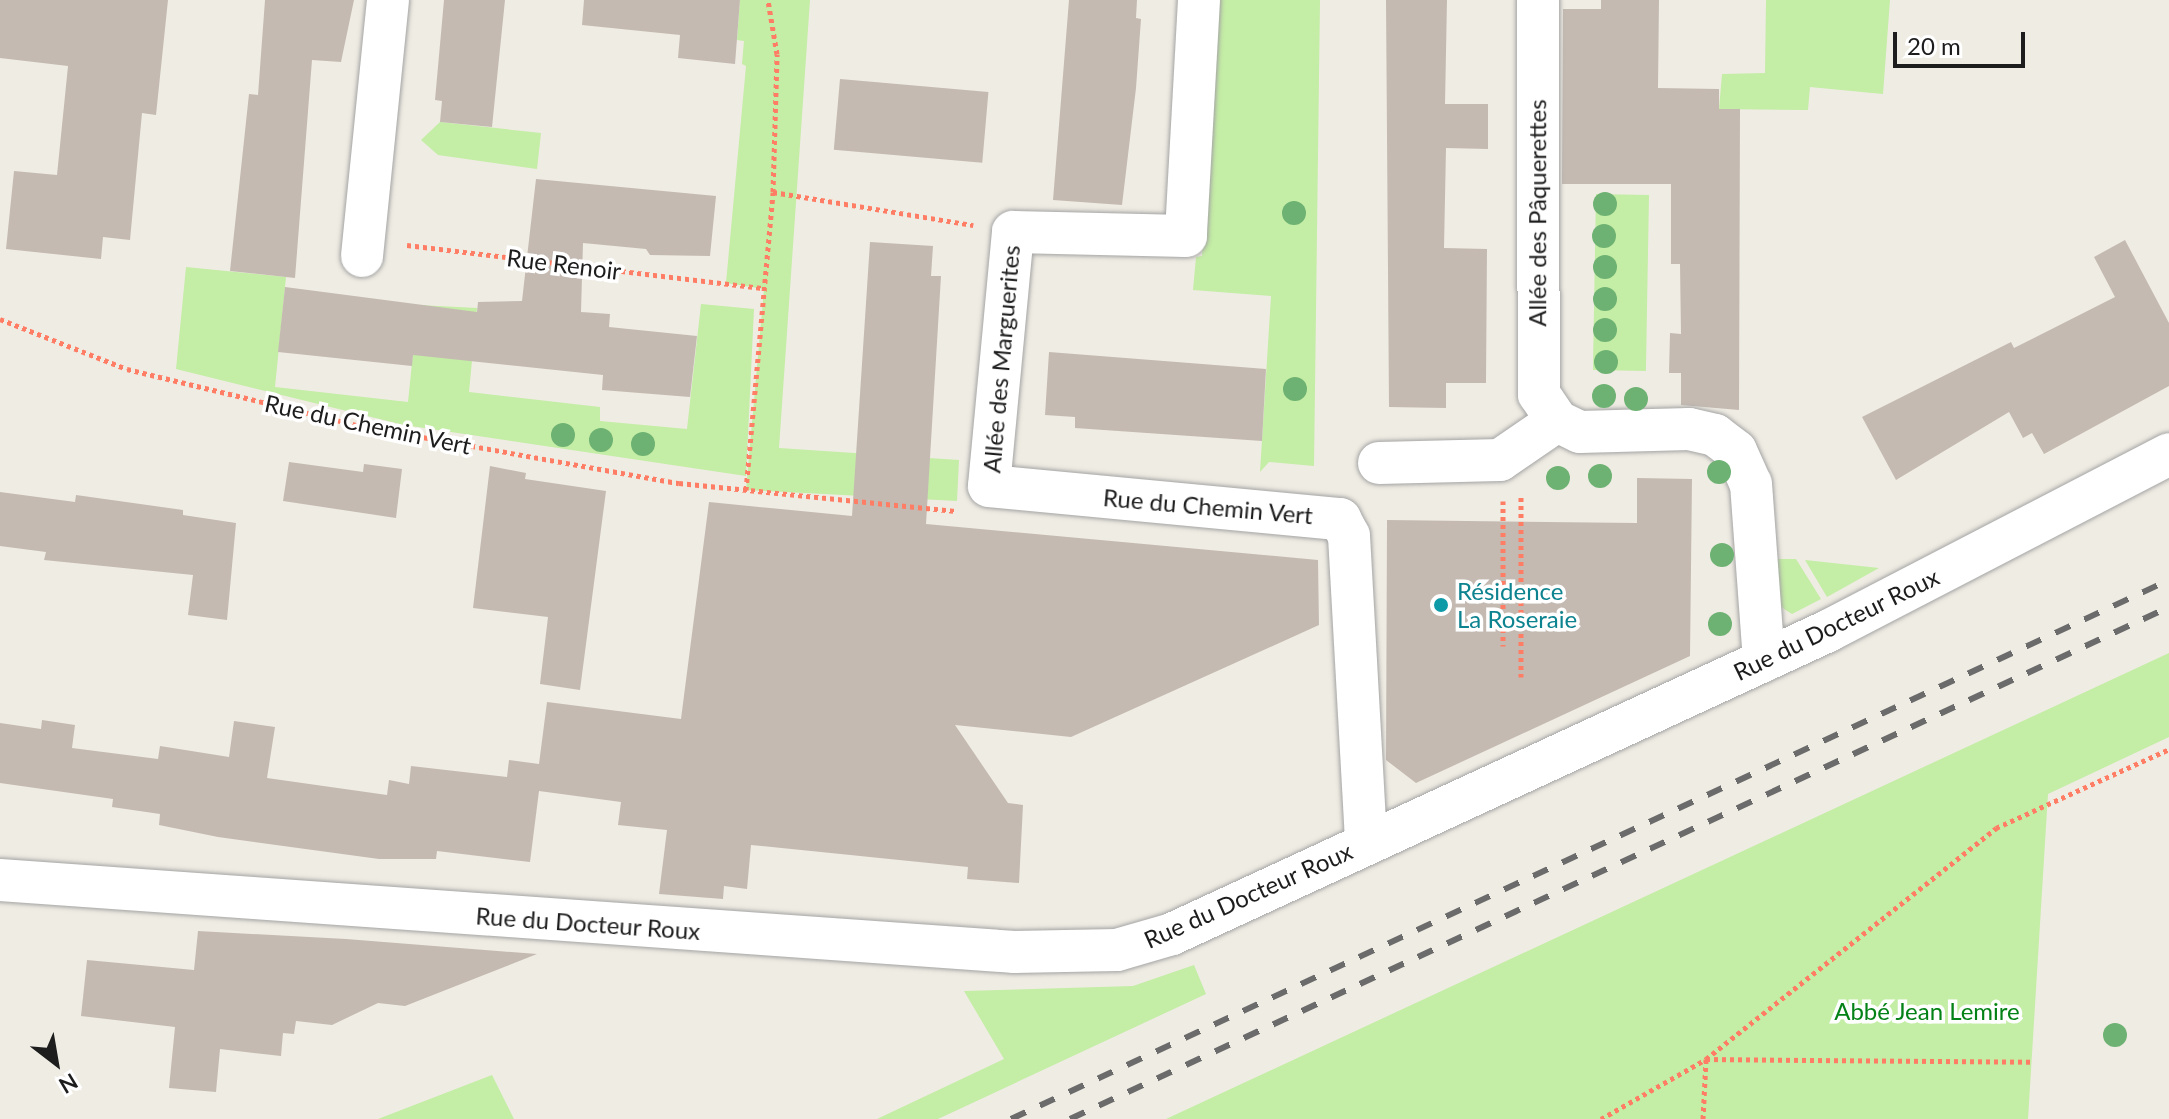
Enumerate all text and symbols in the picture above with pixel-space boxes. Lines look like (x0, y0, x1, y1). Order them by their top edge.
scale bar (1897, 16, 2029, 66)
text: 20 m (1907, 31, 1961, 60)
street label: Allée des Pâquerettes (1523, 99, 1551, 327)
street label: Rue Renoir (505, 243, 623, 285)
street label: Allée des Marguerites (977, 244, 1025, 474)
street label: Rue du Chemin Vert (262, 388, 474, 460)
street label: Rue du Chemin Vert (1101, 482, 1315, 530)
street label: Rue du Docteur Roux (1728, 562, 1944, 686)
place label: Résidence La Roseraie (1457, 577, 1577, 633)
marker: Résidence La Roseraie (1432, 596, 1450, 614)
street label: Rue du Docteur Roux (1139, 836, 1357, 954)
street label: Rue du Docteur Roux (475, 901, 701, 945)
park label: Abbé Jean Lemire (1834, 997, 2020, 1025)
north arrow (16, 1023, 96, 1103)
text: N (54, 1068, 83, 1100)

